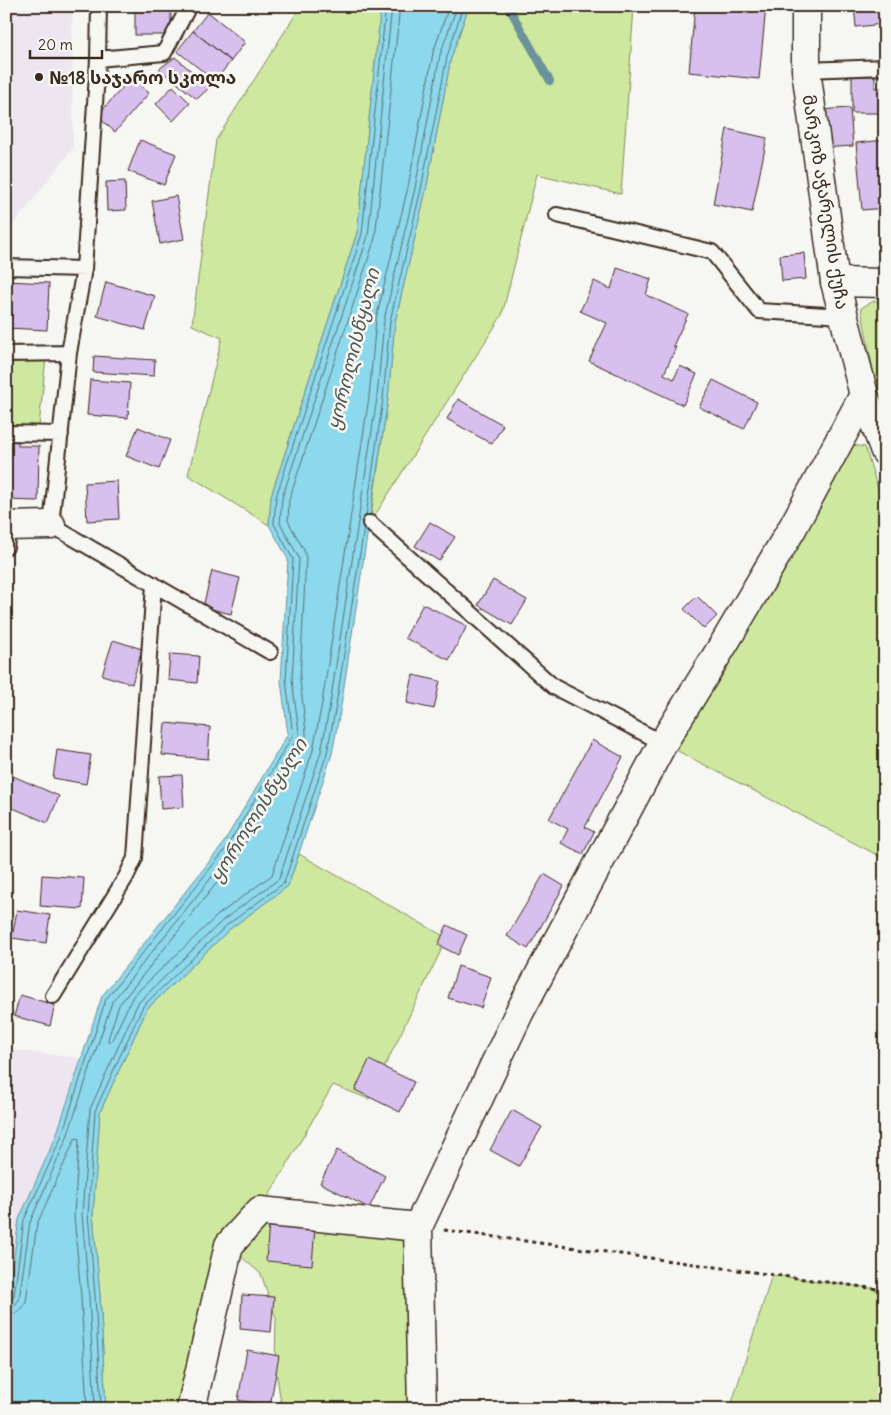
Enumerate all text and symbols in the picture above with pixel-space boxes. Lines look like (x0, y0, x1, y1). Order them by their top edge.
scale bar (30, 28, 102, 60)
text: 20 m (38, 35, 73, 54)
place label: №18 საჯარო სკოლა (49, 66, 236, 89)
marker: №18 საჯარო სკოლა (33, 71, 45, 83)
street label: მარკოზ აჭარელის ქუჩა (798, 93, 854, 311)
water label: ყოროლისწყალი (321, 265, 385, 432)
water label: ყოროლისწყალი (204, 733, 312, 886)

